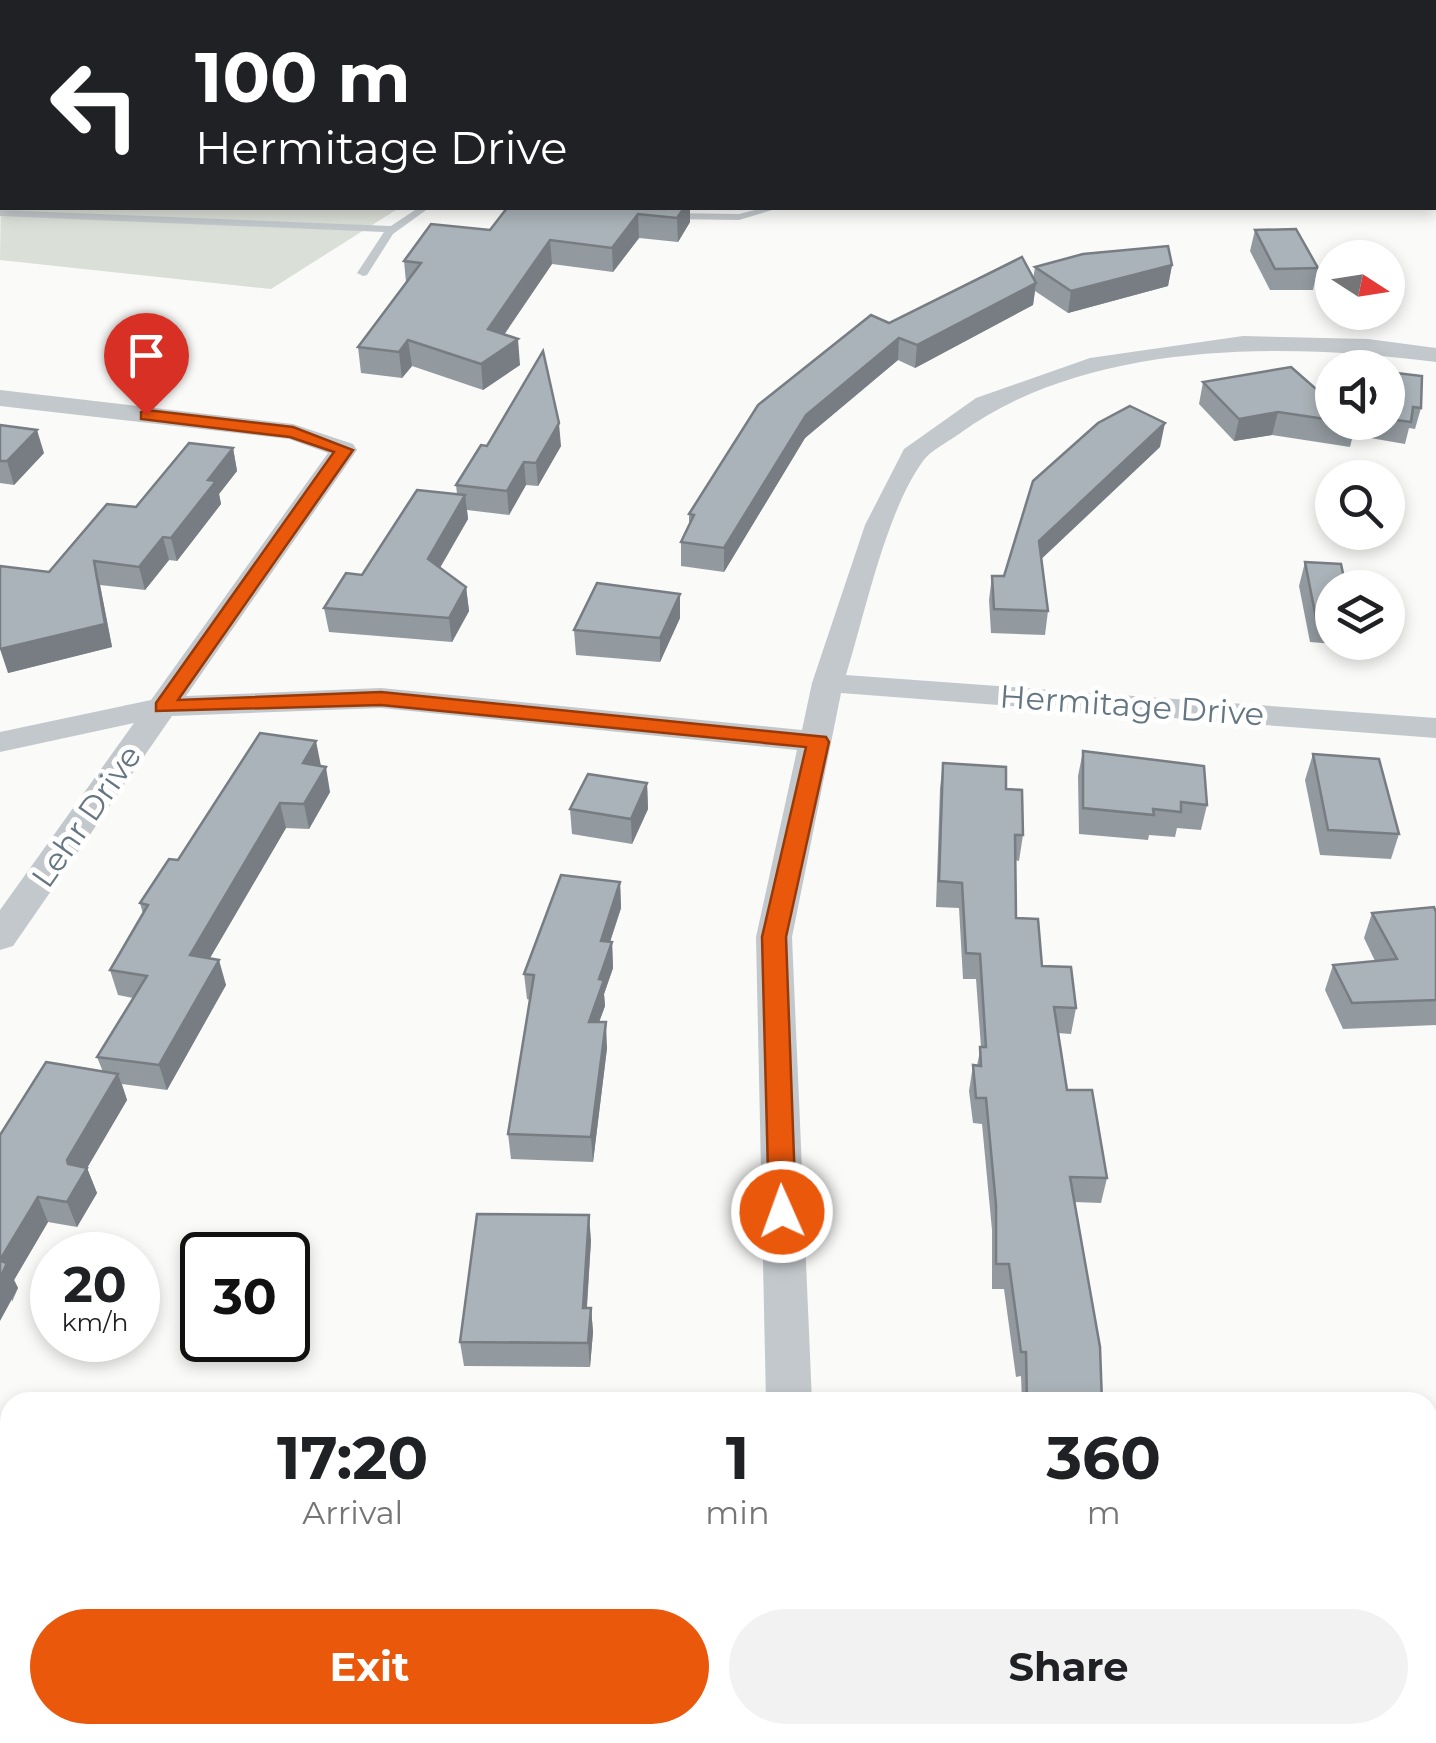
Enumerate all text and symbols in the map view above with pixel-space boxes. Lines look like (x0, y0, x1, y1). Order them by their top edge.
text: 100 m (195, 34, 411, 120)
icon: left (30, 40, 160, 170)
text: Hermitage Drive (195, 120, 568, 175)
north arrow (1315, 240, 1405, 330)
map controls (1315, 240, 1405, 660)
pin (104, 313, 189, 416)
icon: arrive (119, 328, 174, 383)
button: sound (1315, 350, 1405, 440)
button: search (1315, 460, 1405, 550)
button: layers (1315, 570, 1405, 660)
street label: Hermitage Drive (999, 676, 1265, 734)
street label: Lehr Drive (23, 737, 149, 895)
position arrow (730, 1160, 834, 1264)
speed limit sign: 30 (180, 1232, 310, 1362)
text: 20 (63, 1254, 127, 1315)
text: km/h (62, 1307, 128, 1337)
text: 17:20 (277, 1421, 428, 1494)
text: 1 (726, 1421, 749, 1494)
text: 360 (1047, 1421, 1161, 1494)
text: Arrival (302, 1493, 403, 1532)
text: min (705, 1493, 770, 1532)
text: m (1087, 1493, 1121, 1532)
button: Exit (30, 1609, 709, 1724)
button: Share (729, 1609, 1408, 1724)

